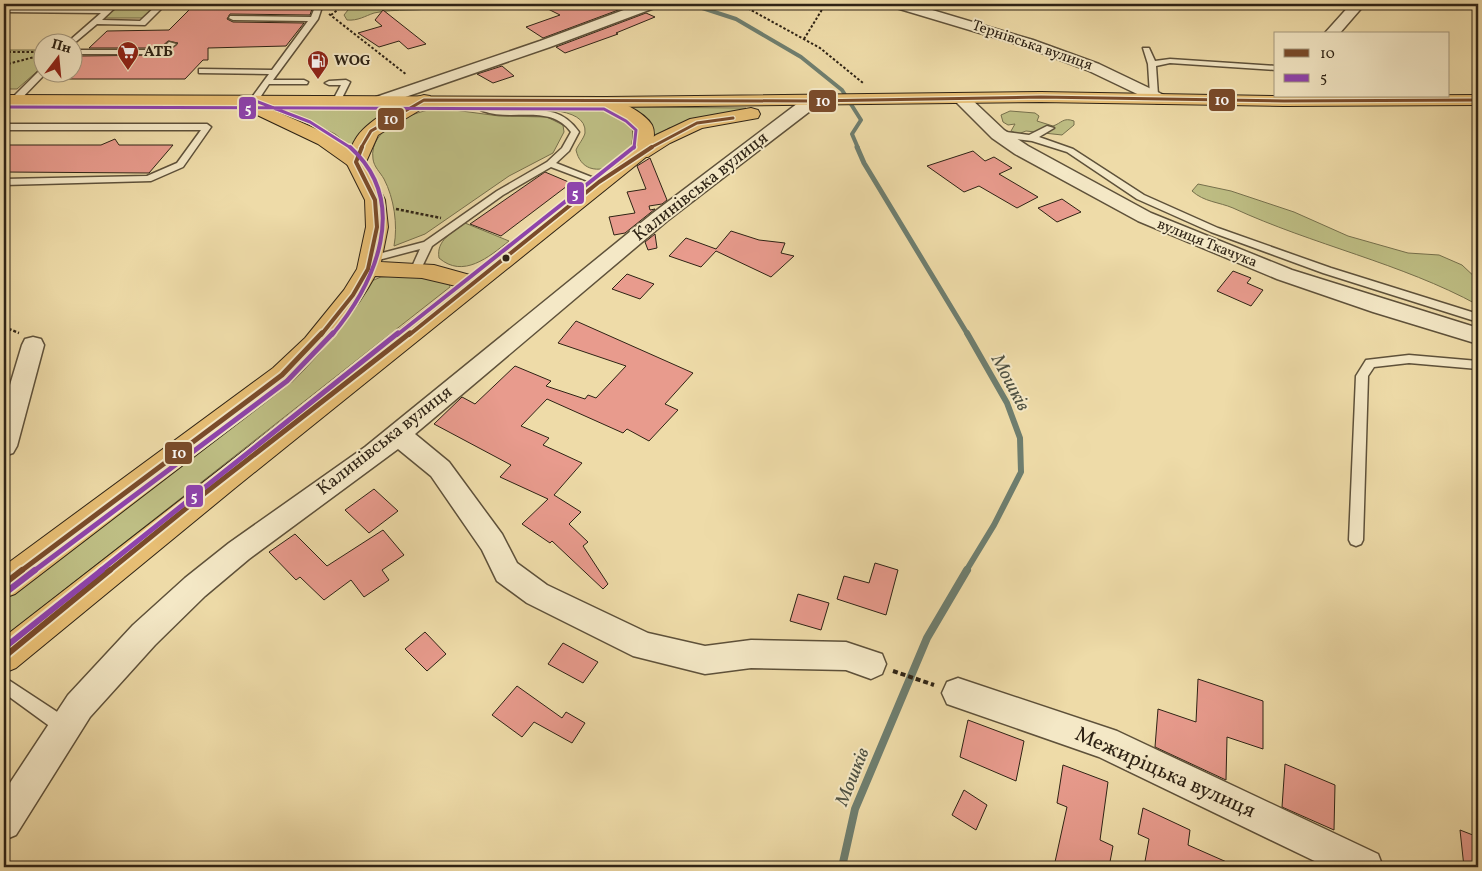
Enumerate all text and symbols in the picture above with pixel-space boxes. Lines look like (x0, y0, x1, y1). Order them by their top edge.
street label: Тернівська вулиця (969, 16, 1095, 77)
north arrow (32, 32, 82, 82)
legend (1274, 32, 1450, 98)
text: Пн (49, 35, 73, 59)
supermarket icon: АТБ (116, 40, 140, 71)
place label: АТБ (144, 42, 173, 63)
text: 10 (1320, 44, 1335, 65)
fuel station icon: WOG (306, 49, 330, 80)
place label: WOG (334, 51, 371, 72)
text: 5 (1320, 68, 1327, 89)
line badge: 10 (1208, 88, 1236, 112)
line badge: 10 (808, 89, 837, 113)
text: 10 (1215, 92, 1229, 111)
text: 10 (816, 93, 830, 112)
line badge: 5 (238, 96, 257, 120)
text: 5 (245, 100, 252, 119)
line badge: 10 (377, 107, 405, 131)
text: 10 (384, 111, 398, 130)
street label: Калинівська вулиця (628, 126, 774, 248)
line badge: 5 (566, 181, 585, 205)
text: 5 (572, 185, 579, 204)
street label: вулиця Ткачука (1154, 214, 1260, 274)
unlabelled marker (501, 253, 511, 263)
water label: Мошків (984, 349, 1036, 416)
street label: Калинівська вулиця (312, 380, 458, 502)
line badge: 10 (164, 441, 193, 465)
text: 10 (172, 445, 186, 464)
line badge: 5 (185, 484, 204, 508)
text: 5 (191, 488, 198, 507)
street label: Межиріцька вулиця (1070, 720, 1260, 826)
water label: Мошків (829, 744, 876, 811)

